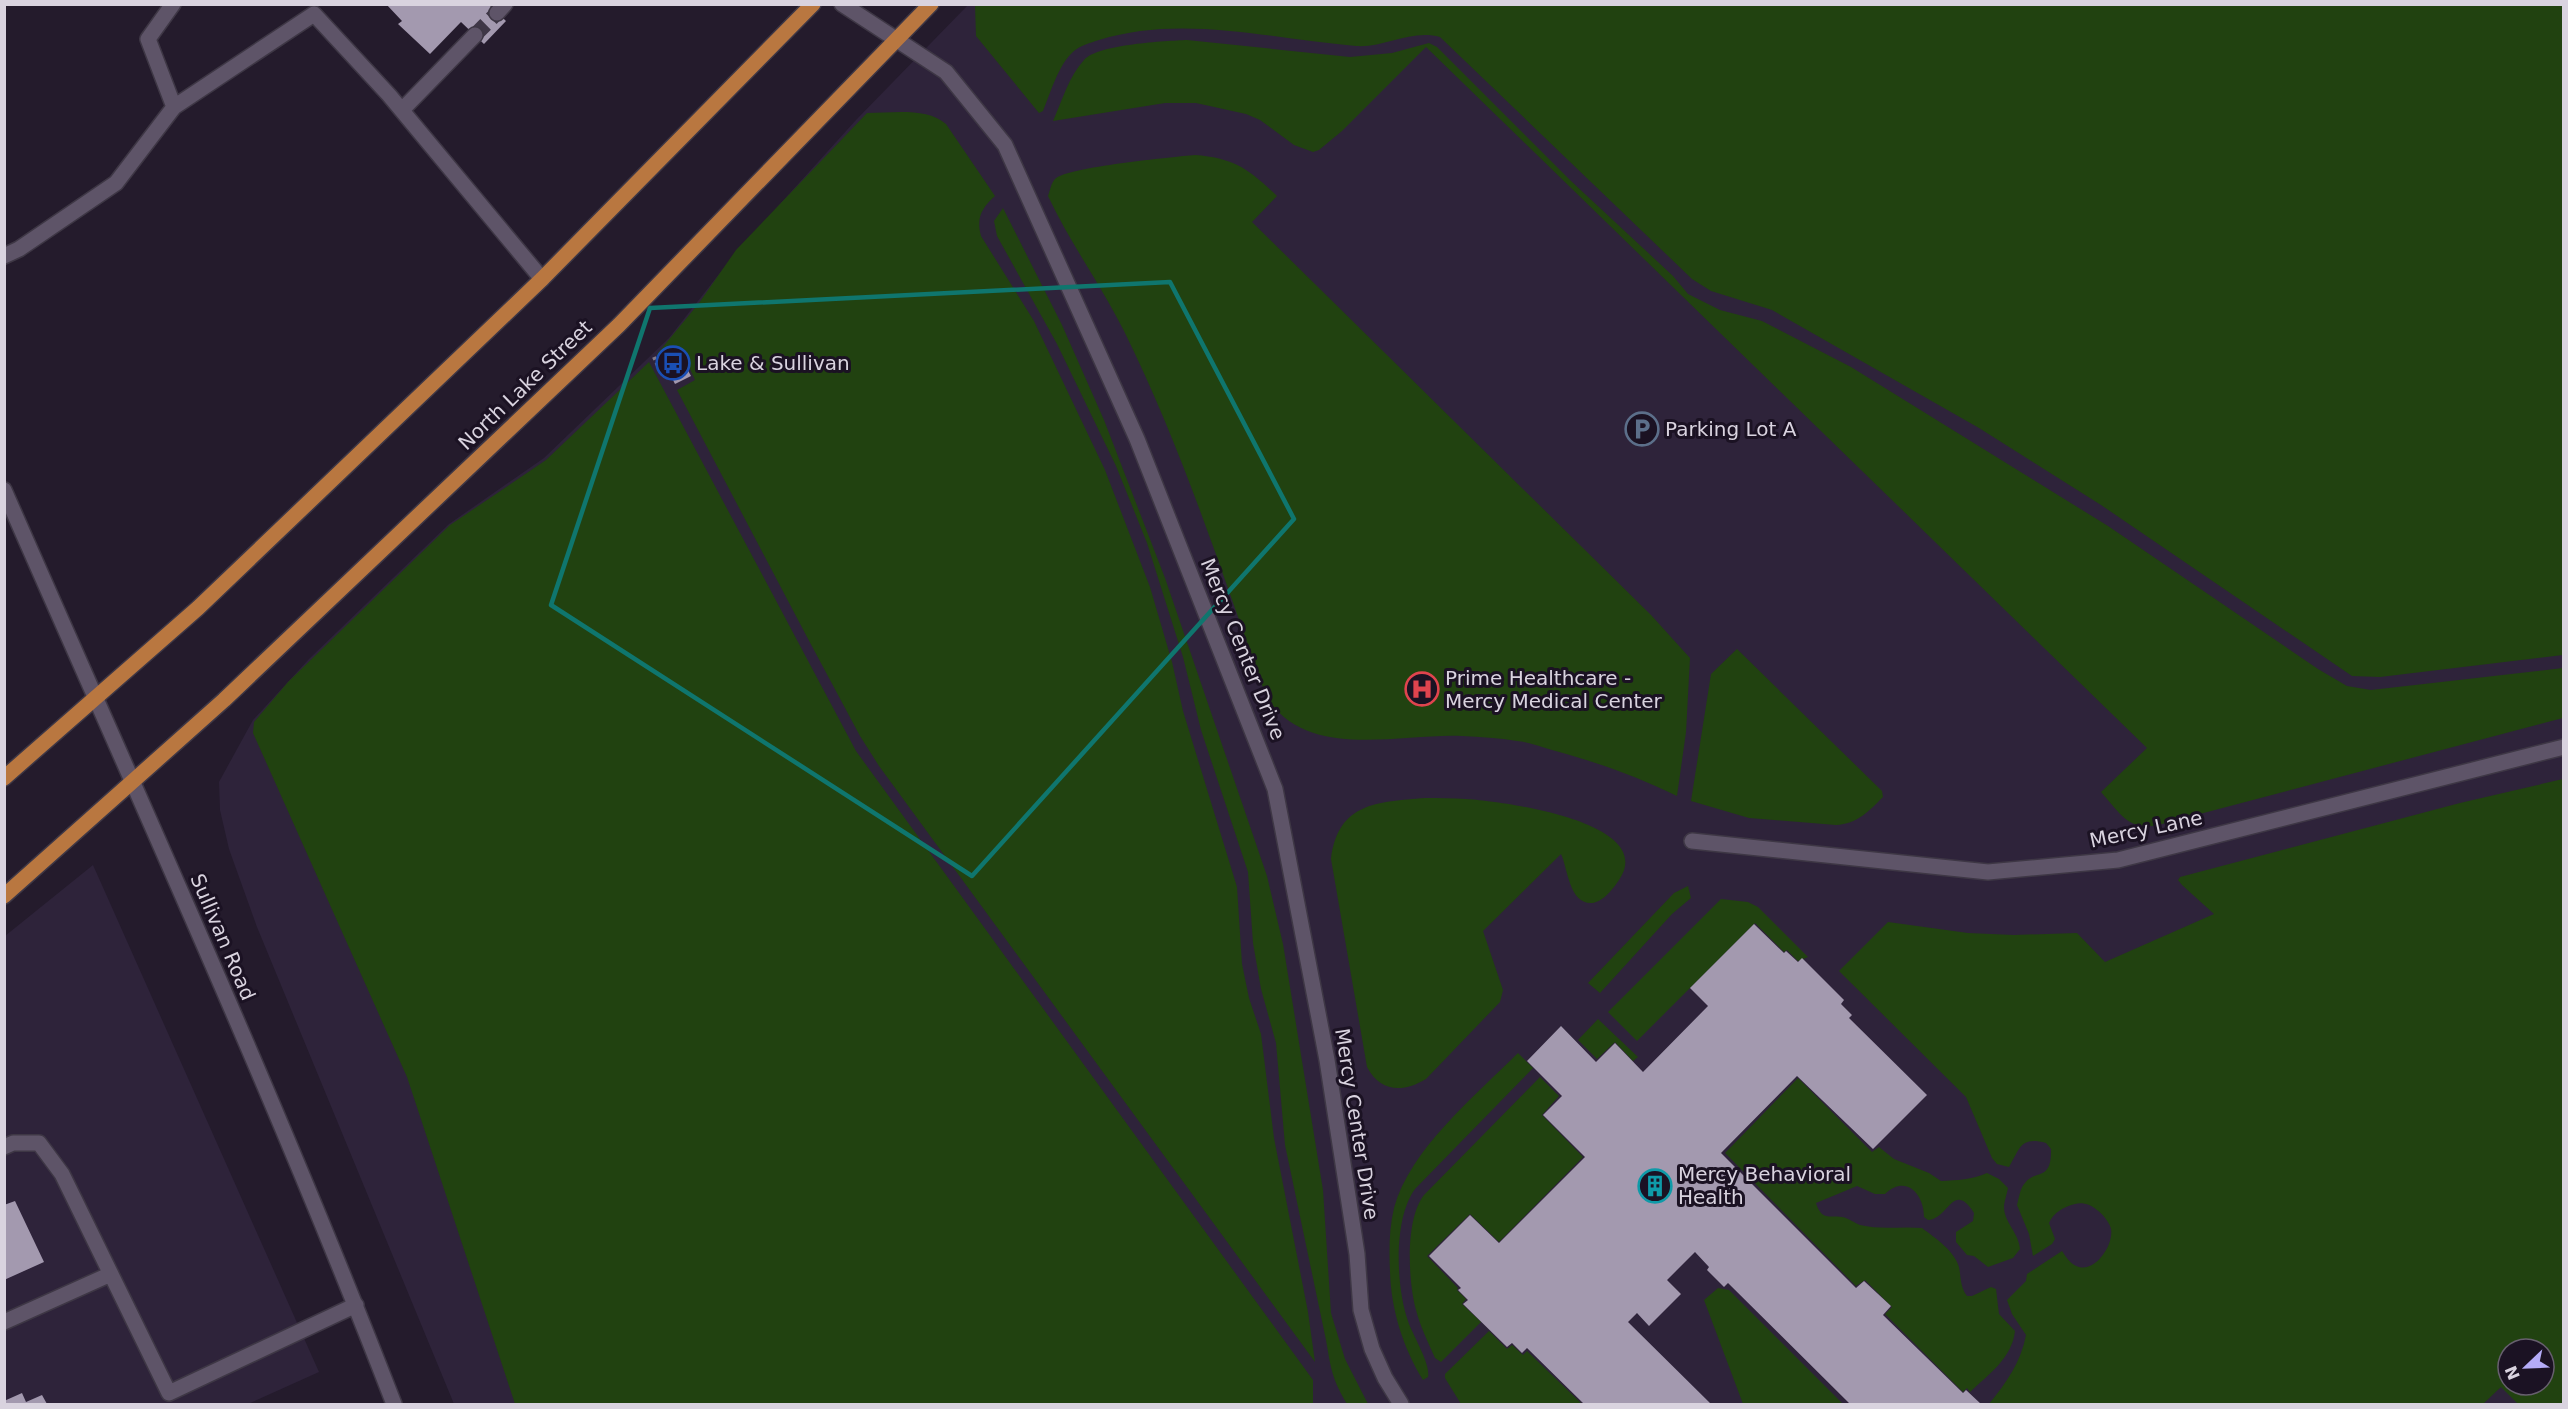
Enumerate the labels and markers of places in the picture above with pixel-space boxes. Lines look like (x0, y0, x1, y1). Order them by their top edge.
bus stop icon: Lake & Sullivan (655, 345, 691, 381)
place label: Lake & Sullivan (696, 351, 850, 375)
parking icon: Parking Lot A (1624, 411, 1660, 447)
place label: Parking Lot A (1665, 417, 1797, 441)
place label: Prime Healthcare - Mercy Medical Center (1445, 666, 1663, 713)
hospital icon: Prime Healthcare - Mercy Medical Center (1404, 671, 1440, 707)
place label: Mercy Behavioral Health (1678, 1162, 1851, 1209)
building icon: Mercy Behavioral Health (1637, 1168, 1673, 1204)

